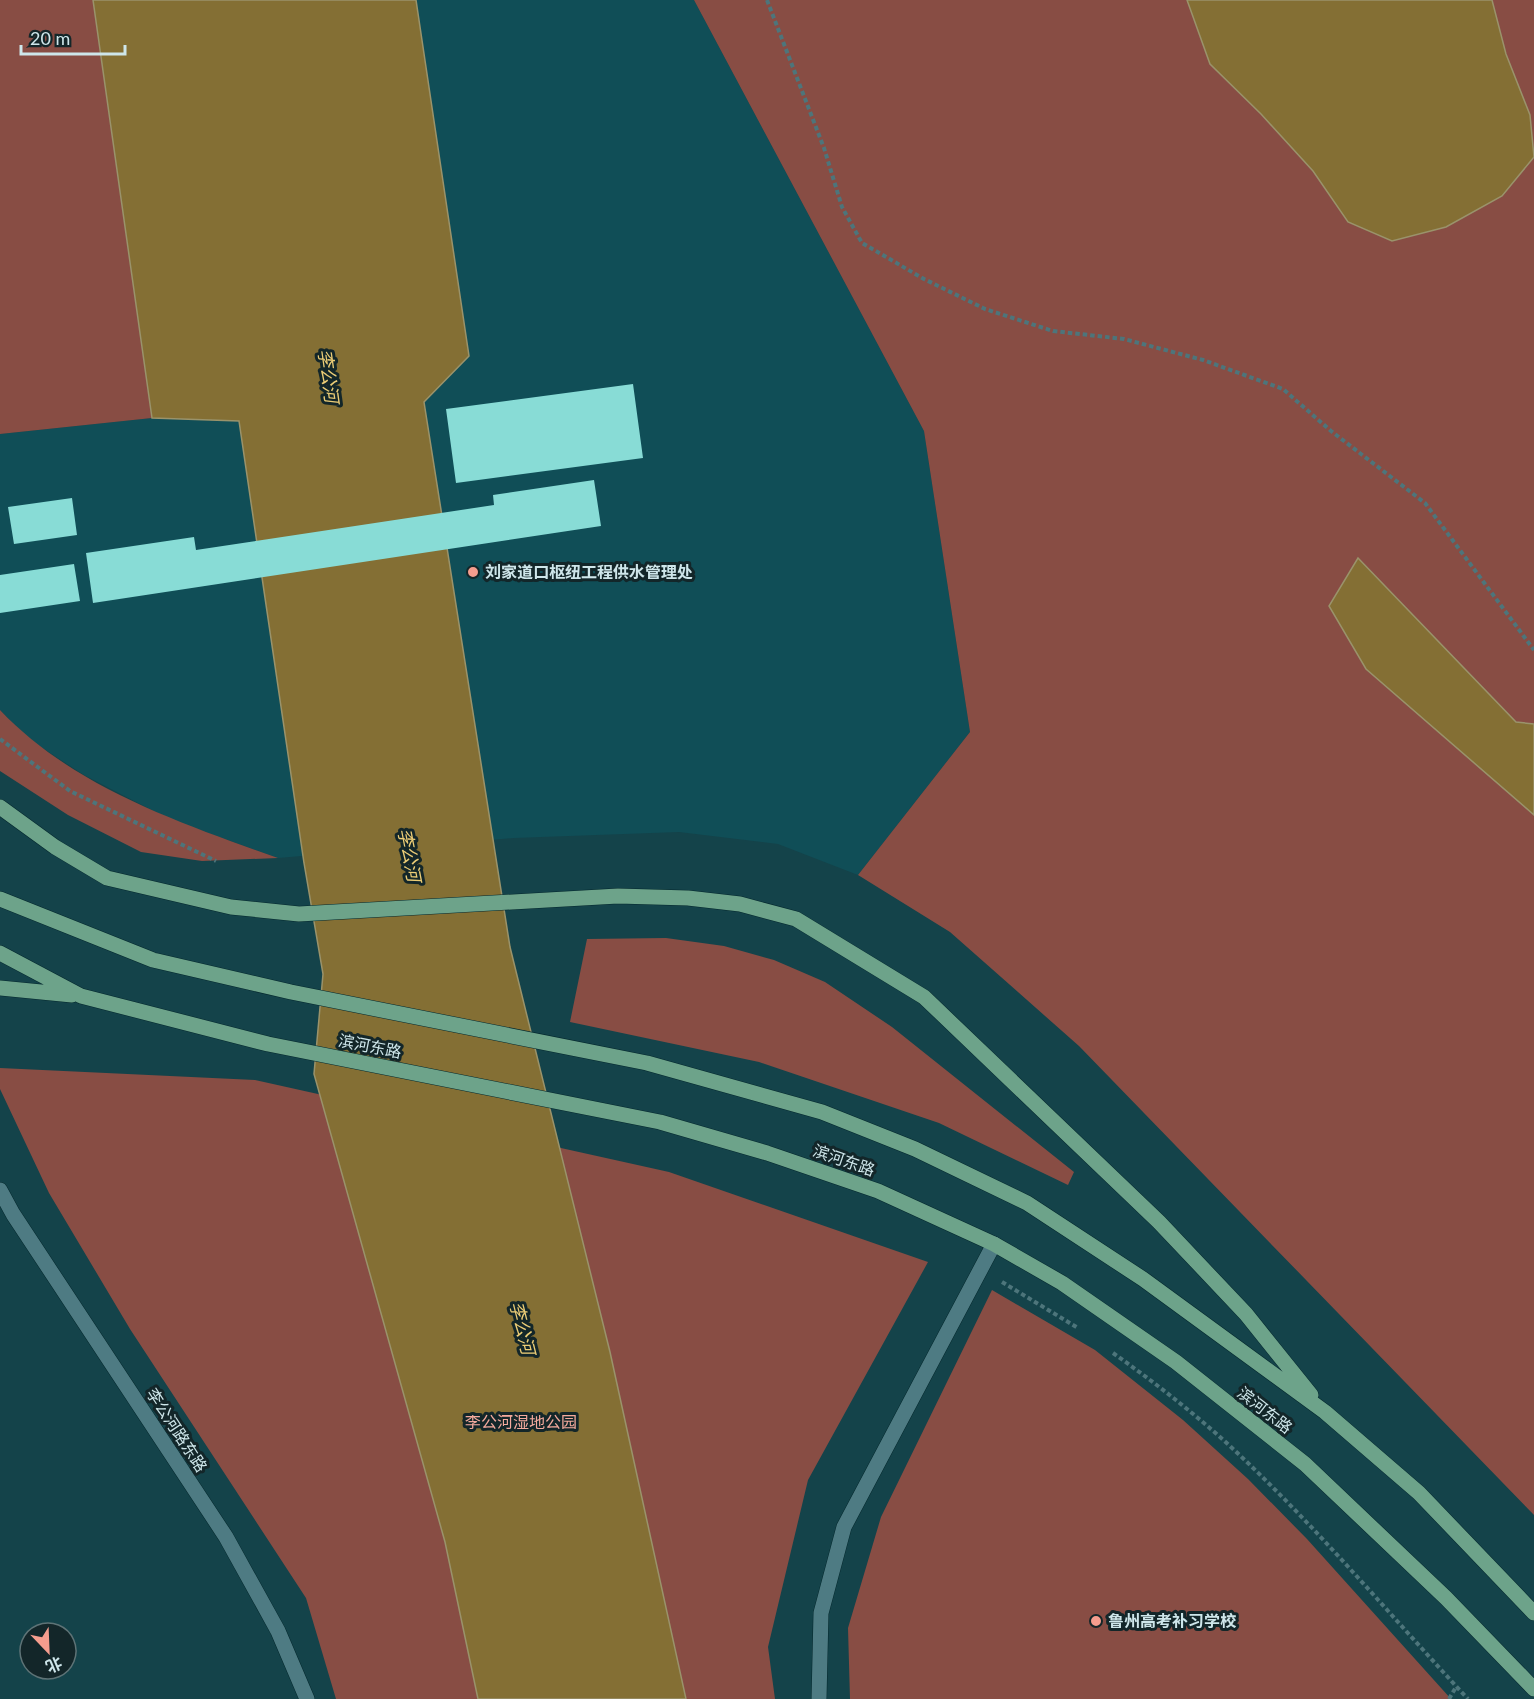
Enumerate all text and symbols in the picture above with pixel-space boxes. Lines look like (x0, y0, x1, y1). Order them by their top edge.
scale bar (21, 18, 124, 56)
text: 20 m (30, 27, 70, 49)
water label: 李公河 (314, 348, 344, 407)
place label: 刘家道口枢纽工程供水管理处 (485, 562, 693, 581)
marker: 刘家道口枢纽工程供水管理处 (466, 565, 480, 579)
water label: 李公河 (394, 826, 427, 886)
street label: 滨河东路 (337, 1030, 403, 1061)
street label: 滨河东路 (811, 1140, 878, 1179)
water label: 李公河 (506, 1299, 541, 1360)
street label: 滨河东路 (1234, 1382, 1296, 1437)
street label: 李公河路东路 (143, 1384, 212, 1475)
park label: 李公河湿地公园 (465, 1412, 577, 1431)
place label: 鲁州高考补习学校 (1108, 1611, 1237, 1630)
marker: 鲁州高考补习学校 (1089, 1614, 1103, 1628)
north arrow (18, 1621, 78, 1681)
text: 北 (43, 1653, 65, 1677)

